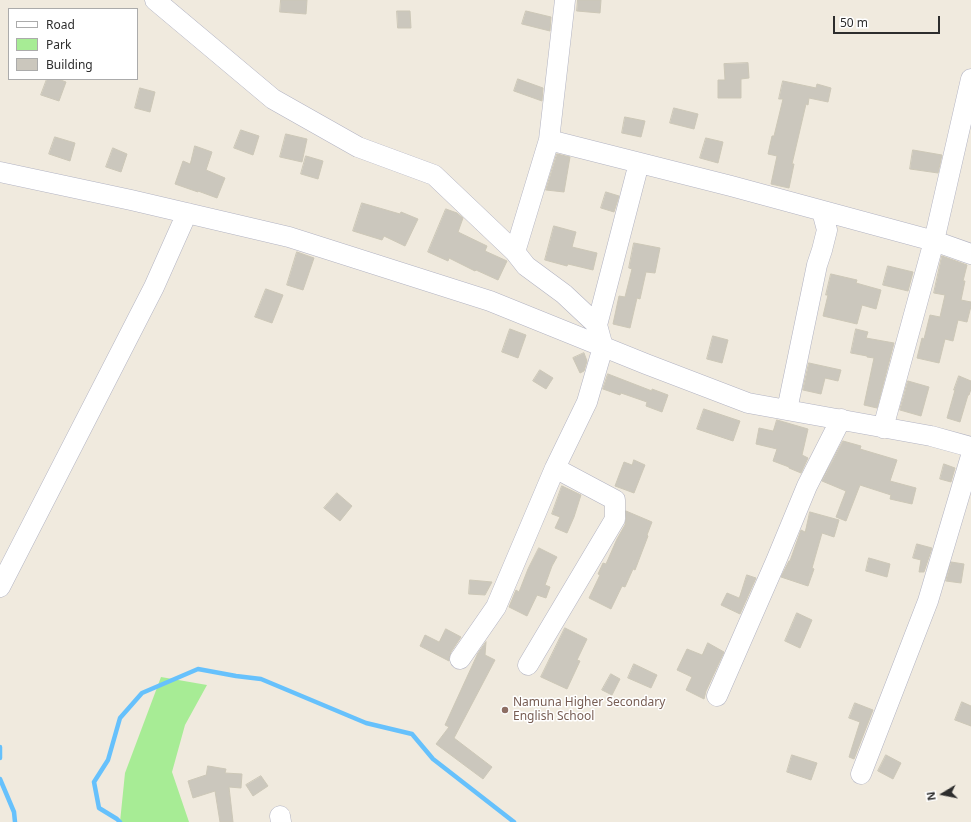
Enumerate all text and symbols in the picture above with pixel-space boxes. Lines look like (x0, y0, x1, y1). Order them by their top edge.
legend (8, 8, 138, 80)
scale bar (835, 8, 942, 34)
text: 50 m (840, 14, 868, 31)
text: Road (46, 16, 75, 33)
text: Park (46, 36, 71, 53)
text: Building (46, 56, 93, 73)
place label: Namuna Higher Secondary English School (513, 696, 665, 724)
marker: Namuna Higher Secondary English School (500, 705, 510, 715)
north arrow (923, 774, 963, 814)
text: N (923, 790, 939, 802)

